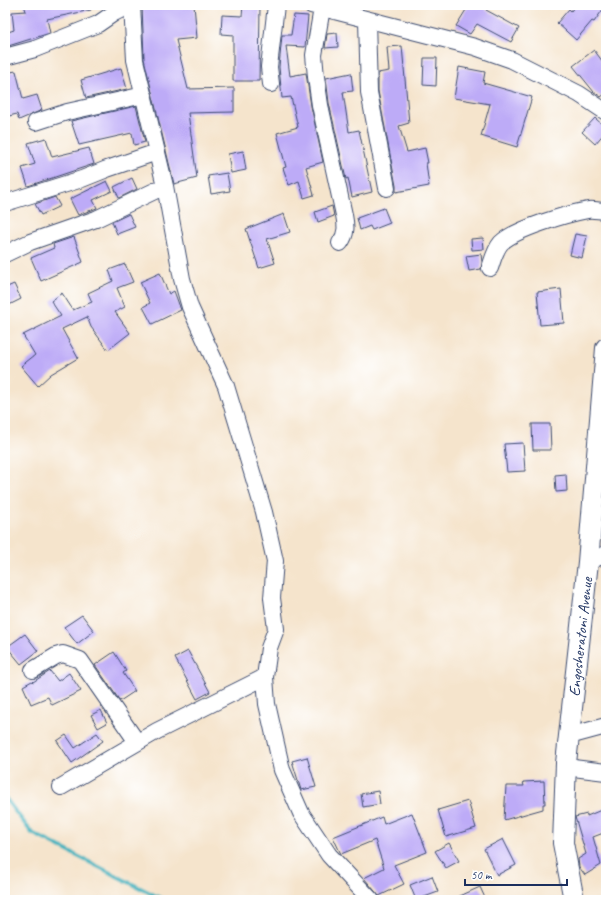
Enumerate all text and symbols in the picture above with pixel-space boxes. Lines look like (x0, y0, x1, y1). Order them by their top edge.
street label: Engosheratoni Avenue (564, 575, 597, 697)
scale bar (465, 861, 567, 887)
text: 50 m (471, 867, 493, 883)

